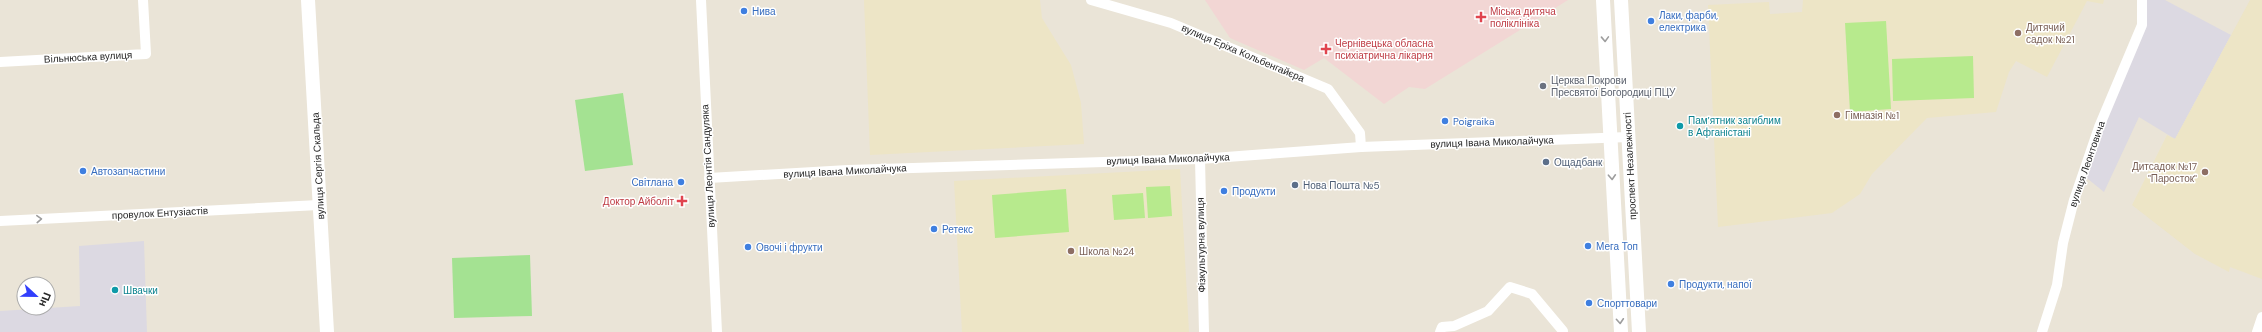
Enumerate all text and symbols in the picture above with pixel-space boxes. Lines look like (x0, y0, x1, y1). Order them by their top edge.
place label: Нива (752, 5, 776, 18)
place label: Міська дитяча поліклініка (1490, 5, 1556, 30)
marker: Нива (739, 6, 749, 16)
place label: Лаки, фарби, електрика (1659, 9, 1718, 34)
marker: Міська дитяча поліклініка (1475, 11, 1487, 23)
marker: Лаки, фарби, електрика (1646, 16, 1656, 26)
street label: вулиця Еріха Кольбенгайєра (1180, 21, 1307, 85)
place label: Дитячий садок №21 (2026, 21, 2075, 46)
marker: Дитячий садок №21 (2013, 28, 2023, 38)
one-way arrow (1601, 36, 1609, 42)
place label: Чернівецька обласна психіатрична лікарня (1335, 37, 1434, 62)
marker: Чернівецька обласна психіатрична лікарня (1320, 43, 1332, 55)
street label: Вільнюська вулиця (44, 48, 132, 66)
place label: Церква Покрови Пресвятої Богородиці ПЦУ (1551, 74, 1676, 99)
marker: Церква Покрови Пресвятої Богородиці ПЦУ (1538, 81, 1548, 91)
street label: вулиця Леонтія Сандуляка (698, 103, 718, 228)
place label: Гімназія №1 (1845, 109, 1899, 122)
marker: Гімназія №1 (1832, 110, 1842, 120)
street label: вулиця Сергія Скальда (309, 112, 327, 220)
street label: проспект Незалежності (1621, 112, 1639, 220)
place label: Пам’ятник загиблим в Афганістані (1688, 114, 1781, 139)
place label: Poigraika (1453, 115, 1494, 128)
marker: Poigraika (1440, 116, 1450, 126)
street label: вулиця Леонтовича (2066, 119, 2108, 209)
marker: Пам’ятник загиблим в Афганістані (1675, 121, 1685, 131)
street label: вулиця Івана Миколайчука (1430, 133, 1554, 151)
street label: вулиця Івана Миколайчука (1106, 150, 1230, 168)
place label: Ощадбанк (1554, 156, 1603, 169)
marker: Ощадбанк (1541, 157, 1551, 167)
place label: Дитсадок №17 "Паросток" (2132, 160, 2197, 185)
street label: вулиця Івана Миколайчука (783, 161, 907, 181)
place label: Автозапчастини (91, 165, 165, 178)
marker: Автозапчастини (78, 166, 88, 176)
marker: Дитсадок №17 "Паросток" (2200, 167, 2210, 177)
one-way arrow (1607, 174, 1616, 180)
place label: Світлана (631, 176, 673, 189)
marker: Світлана (676, 177, 686, 187)
place label: Нова Пошта №5 (1303, 179, 1380, 192)
marker: Нова Пошта №5 (1290, 180, 1300, 190)
place label: Продукти (1232, 185, 1276, 198)
marker: Продукти (1219, 186, 1229, 196)
place label: Доктор Айболіт (603, 195, 674, 208)
marker: Доктор Айболіт (677, 196, 687, 206)
street label: Фізкультурна вулиця (1194, 197, 1208, 293)
street label: провулок Ентузіастів (112, 204, 208, 222)
one-way arrow (36, 215, 42, 223)
place label: Ретекс (942, 223, 973, 236)
marker: Ретекс (929, 224, 939, 234)
place label: Мега Топ (1596, 240, 1638, 253)
place label: Овочі і фрукти (756, 241, 823, 254)
marker: Мега Топ (1583, 241, 1593, 251)
marker: Овочі і фрукти (743, 242, 753, 252)
place label: Школа №24 (1079, 245, 1134, 258)
marker: Школа №24 (1066, 246, 1076, 256)
north arrow (16, 276, 56, 316)
place label: Продукти, напої (1679, 278, 1752, 291)
marker: Продукти, напої (1666, 279, 1676, 289)
place label: Швачки (123, 284, 158, 297)
marker: Швачки (110, 285, 120, 295)
text: Пн (36, 290, 54, 309)
place label: Спорттовари (1597, 297, 1657, 310)
marker: Спорттовари (1584, 298, 1594, 308)
one-way arrow (1616, 318, 1625, 324)

